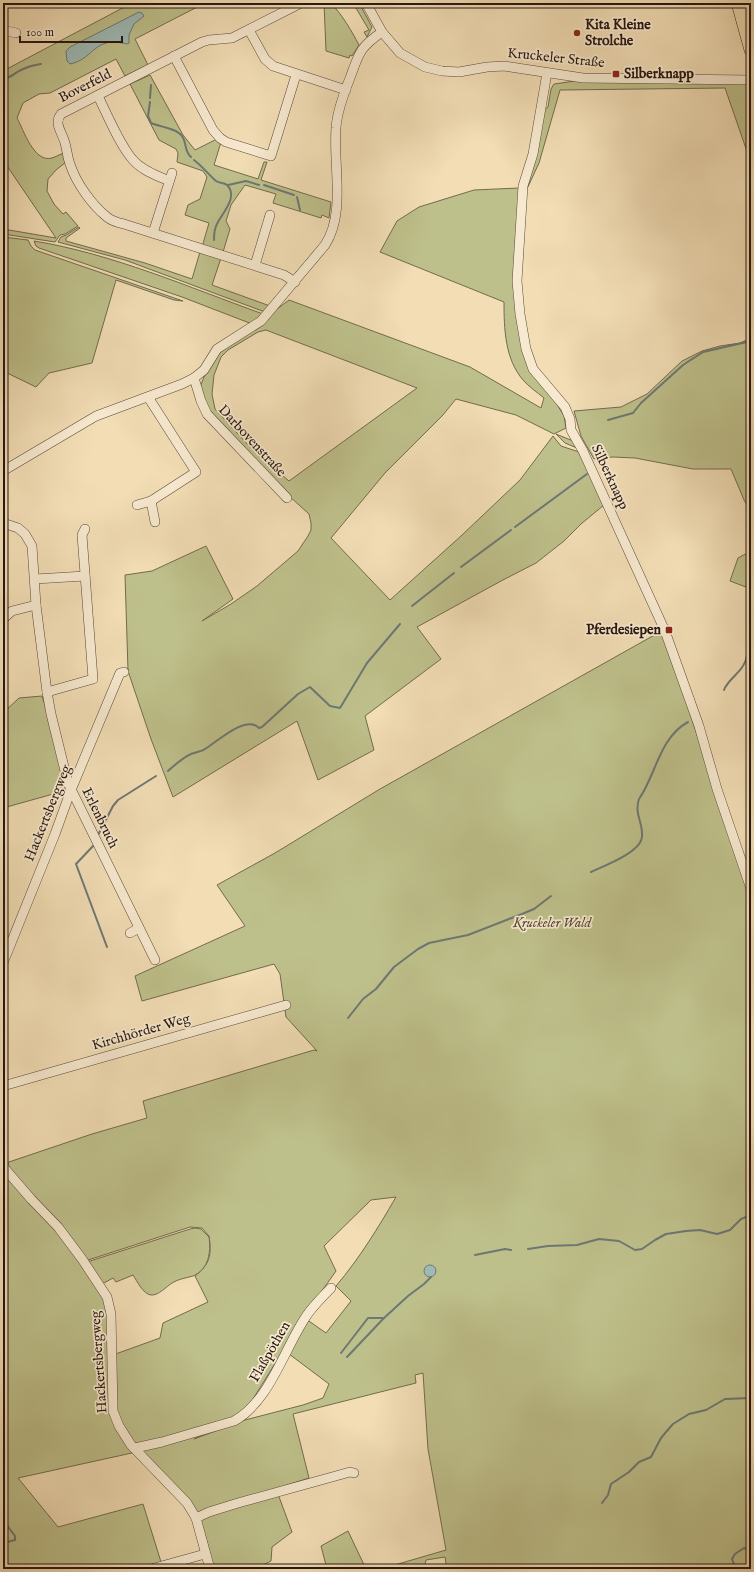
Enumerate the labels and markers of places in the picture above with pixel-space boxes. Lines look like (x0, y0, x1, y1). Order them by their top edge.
place label: Kita Kleine Strolche (585, 16, 651, 50)
marker: Kita Kleine Strolche (572, 28, 582, 38)
place label: Silberknapp (624, 65, 694, 83)
marker: Silberknapp (611, 69, 621, 79)
place label: Pferdesiepen (586, 621, 662, 639)
marker: Pferdesiepen (664, 625, 674, 635)

